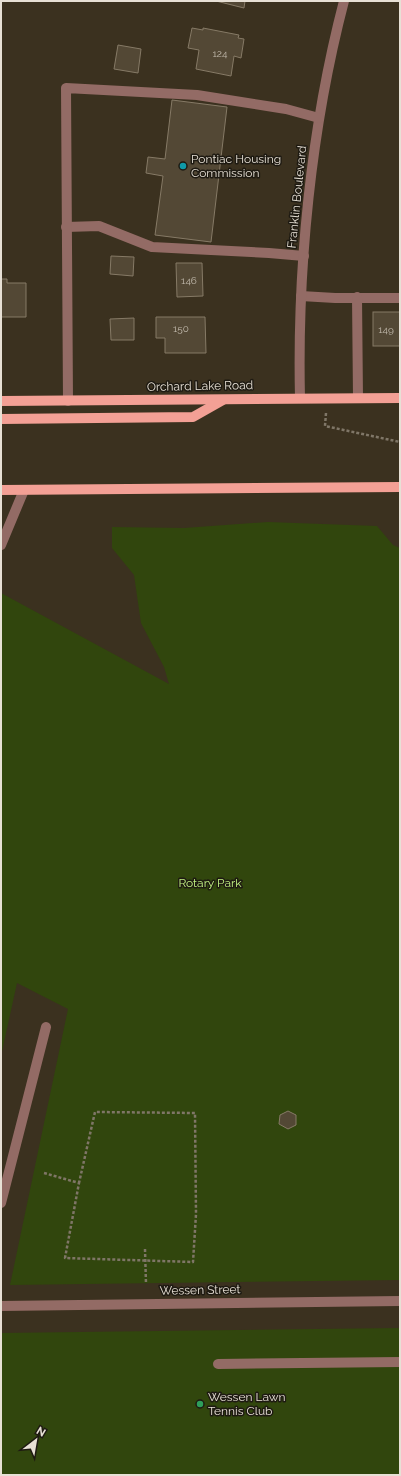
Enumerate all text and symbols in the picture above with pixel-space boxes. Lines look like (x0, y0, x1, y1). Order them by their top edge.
house number: 124 (213, 48, 228, 59)
street label: Franklin Boulevard (285, 145, 309, 249)
place label: Pontiac Housing Commission (191, 152, 281, 180)
marker: Pontiac Housing Commission (178, 161, 188, 171)
house number: 146 (181, 275, 197, 286)
house number: 150 (173, 323, 189, 334)
house number: 149 (378, 324, 394, 335)
street label: Orchard Lake Road (147, 378, 253, 394)
park label: Rotary Park (178, 876, 242, 890)
street label: Wessen Street (160, 1282, 240, 1298)
place label: Wessen Lawn Tennis Club (208, 1390, 286, 1418)
marker: Wessen Lawn Tennis Club (195, 1399, 205, 1409)
north arrow (16, 1420, 56, 1460)
text: N (34, 1424, 48, 1440)

